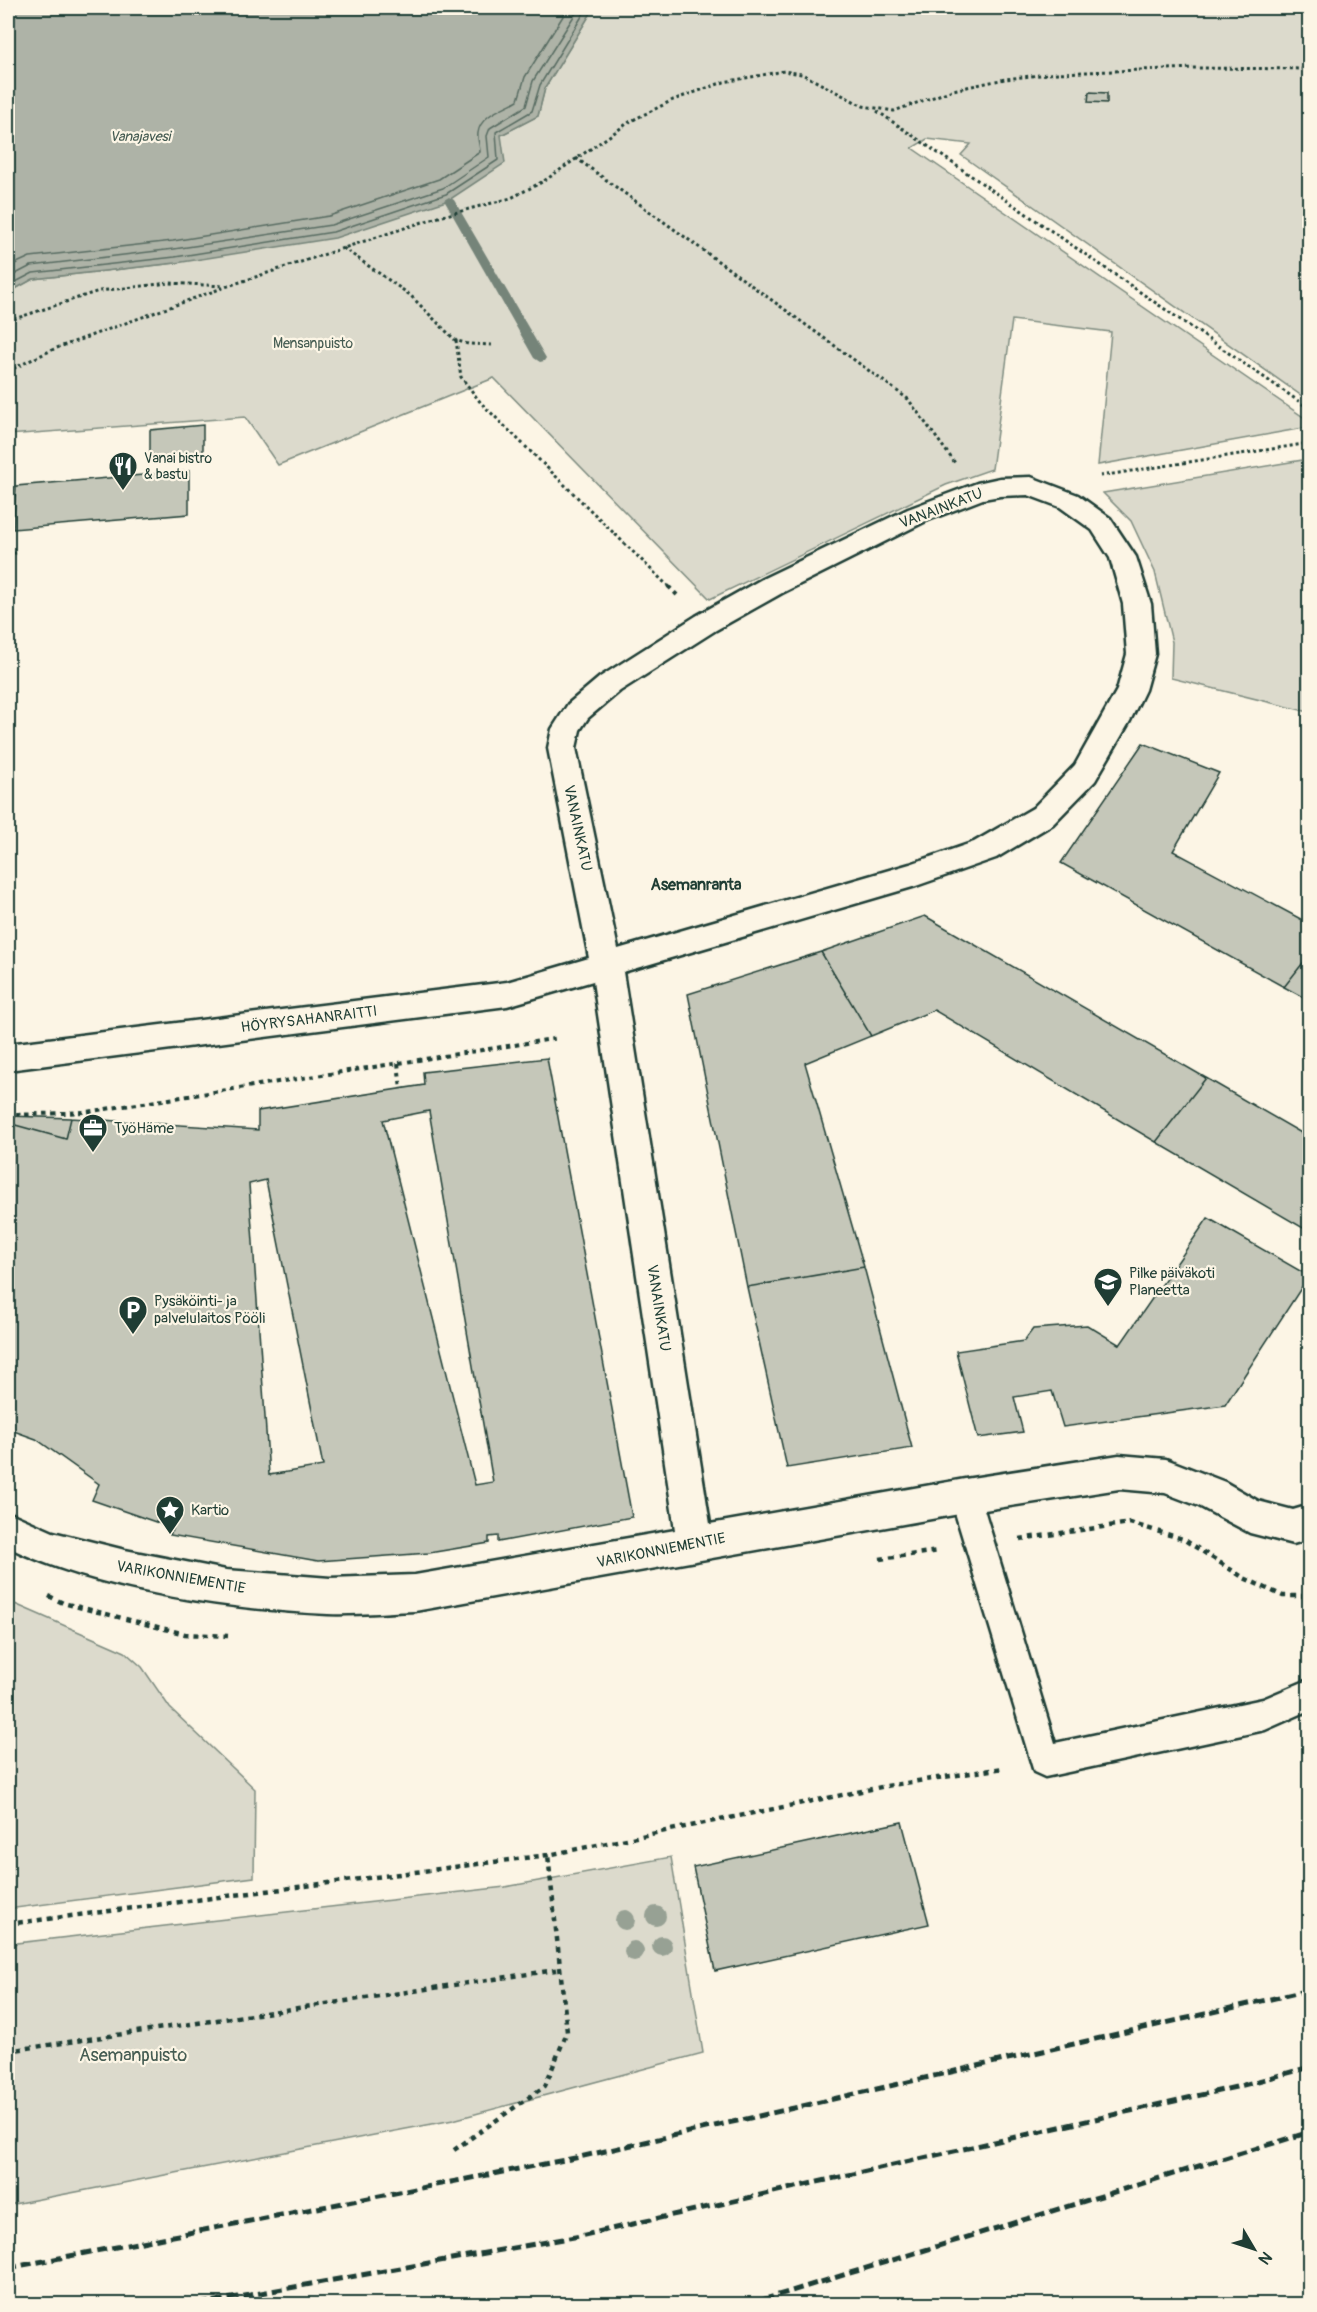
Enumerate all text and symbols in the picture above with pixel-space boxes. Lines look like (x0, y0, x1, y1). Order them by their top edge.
water label: Vanajavesi (110, 128, 173, 145)
park label: Mensanpuisto (273, 335, 354, 352)
restaurant icon: Vanai bistro & bastu (107, 450, 139, 492)
place label: Vanai bistro & bastu (144, 450, 212, 483)
street label: VANAINKATU (897, 484, 986, 533)
street label: VANAINKATU (559, 783, 596, 873)
district label: Asemanranta (651, 875, 742, 895)
street label: HÖYRYSAHANRAITTI (240, 1002, 378, 1037)
office icon: TyöHäme (77, 1112, 109, 1154)
place label: TyöHäme (114, 1119, 174, 1138)
street label: VANAINKATU (642, 1263, 675, 1353)
place label: Pilke päiväkoti Planeetta (1129, 1264, 1215, 1300)
school or university icon: Pilke päiväkoti Planeetta (1092, 1266, 1124, 1308)
place label: Pysäköinti- ja palvelulaitos Pööli (154, 1292, 265, 1328)
parking icon: Pysäköinti- ja palvelulaitos Pööli (117, 1294, 149, 1336)
place icon: Kartio (154, 1494, 186, 1536)
place label: Kartio (191, 1501, 229, 1520)
street label: VARIKONNIEMENTIE (595, 1529, 727, 1572)
street label: VARIKONNIEMENTIE (115, 1557, 247, 1598)
park label: Asemanpuisto (79, 2044, 187, 2067)
north arrow (1224, 2219, 1284, 2279)
text: N (1254, 2247, 1276, 2268)

